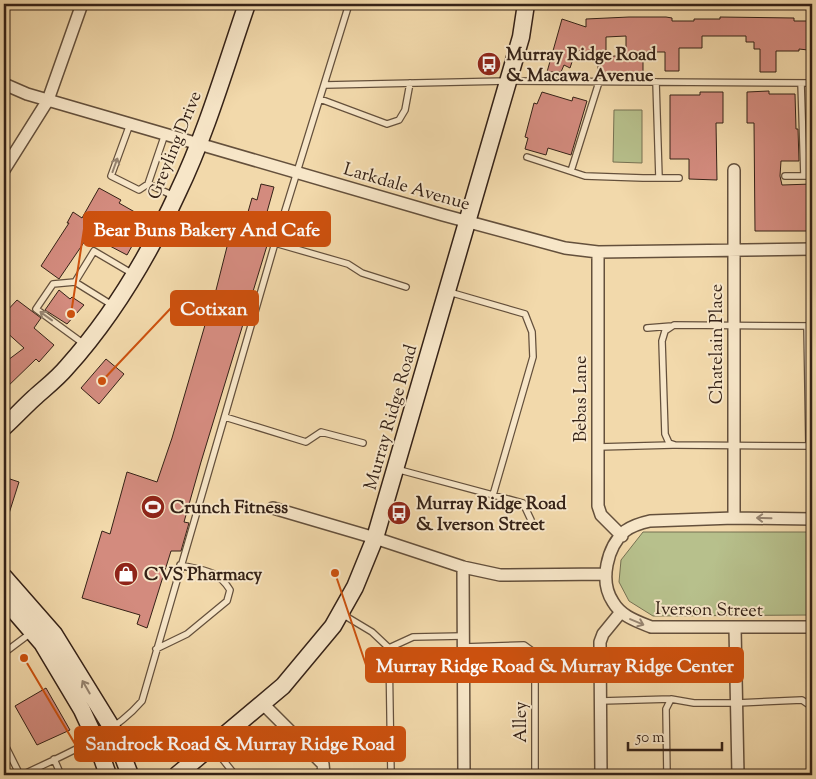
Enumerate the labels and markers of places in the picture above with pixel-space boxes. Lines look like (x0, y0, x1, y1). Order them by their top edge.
place label: Murray Ridge Road & Macawa Avenue (506, 43, 657, 90)
bus stop icon: Murray Ridge Road & Macawa Avenue (476, 51, 502, 77)
callout: Bear Buns Bakery And Cafe (84, 212, 330, 246)
callout: Cotixan (171, 291, 258, 325)
place label: Murray Ridge Road & Iverson Street (416, 492, 567, 539)
sports icon: Crunch Fitness (140, 494, 166, 520)
place label: Crunch Fitness (170, 496, 288, 522)
bus stop icon: Murray Ridge Road & Iverson Street (386, 500, 412, 526)
shop icon: CVS Pharmacy (113, 561, 139, 587)
place label: CVS Pharmacy (144, 563, 262, 589)
callout: Murray Ridge Road & Murray Ridge Center (366, 648, 743, 682)
callout: Sandrock Road & Murray Ridge Road (75, 727, 405, 761)

